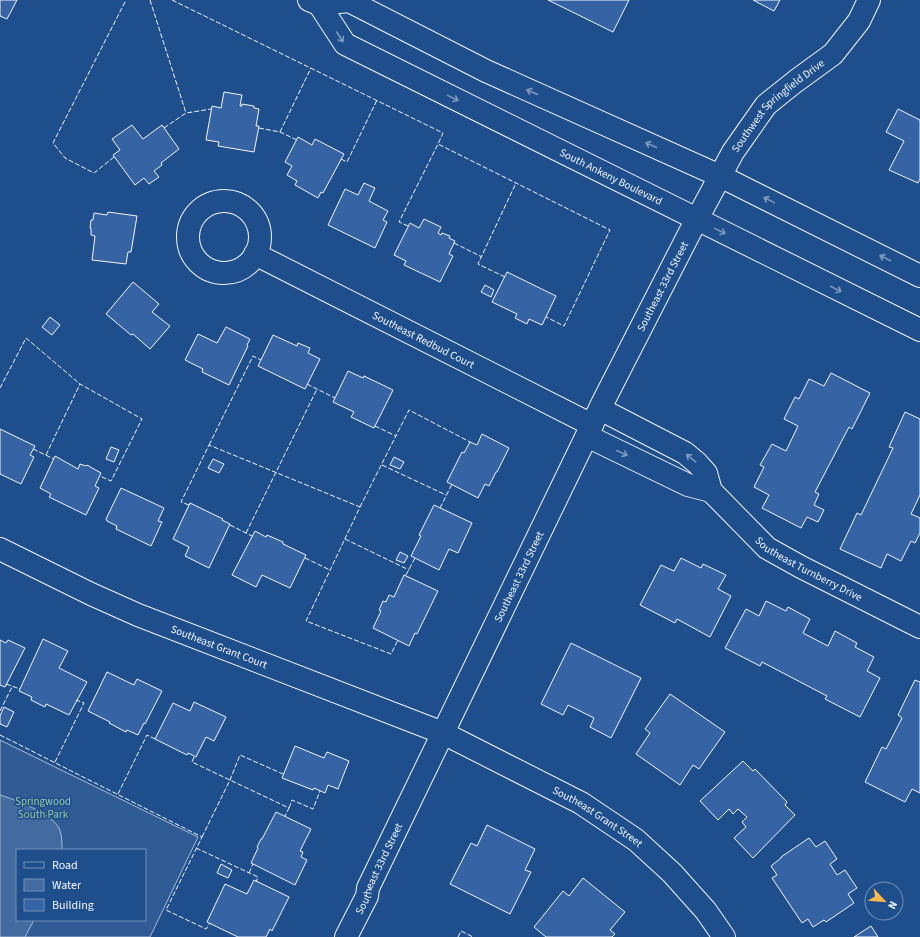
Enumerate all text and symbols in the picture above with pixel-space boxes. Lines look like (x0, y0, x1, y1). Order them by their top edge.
one-way arrow (336, 31, 344, 43)
street label: Southwest Springfield Drive (728, 55, 828, 155)
one-way arrow (527, 88, 539, 95)
one-way arrow (447, 95, 459, 102)
one-way arrow (645, 141, 657, 148)
street label: South Ankeny Boulevard (557, 145, 665, 209)
one-way arrow (763, 196, 775, 204)
one-way arrow (714, 228, 726, 235)
street label: Southeast 33rd Street (633, 239, 692, 334)
one-way arrow (879, 254, 891, 261)
one-way arrow (830, 285, 842, 293)
street label: Southeast Redbud Court (370, 308, 477, 372)
one-way arrow (615, 450, 627, 457)
one-way arrow (686, 454, 697, 463)
street label: Southeast 33rd Street (491, 529, 547, 625)
street label: Southeast Turnberry Drive (752, 533, 865, 605)
street label: Southeast Grant Court (169, 621, 270, 672)
street label: Southeast Grant Street (550, 783, 646, 851)
park label: Springwood South Park (15, 794, 71, 822)
street label: Southeast 33rd Street (352, 820, 406, 917)
legend (16, 849, 146, 921)
text: Road (52, 857, 78, 874)
text: Water (52, 877, 82, 894)
north arrow (864, 881, 904, 921)
text: Building (52, 897, 94, 914)
text: N (884, 899, 901, 912)

